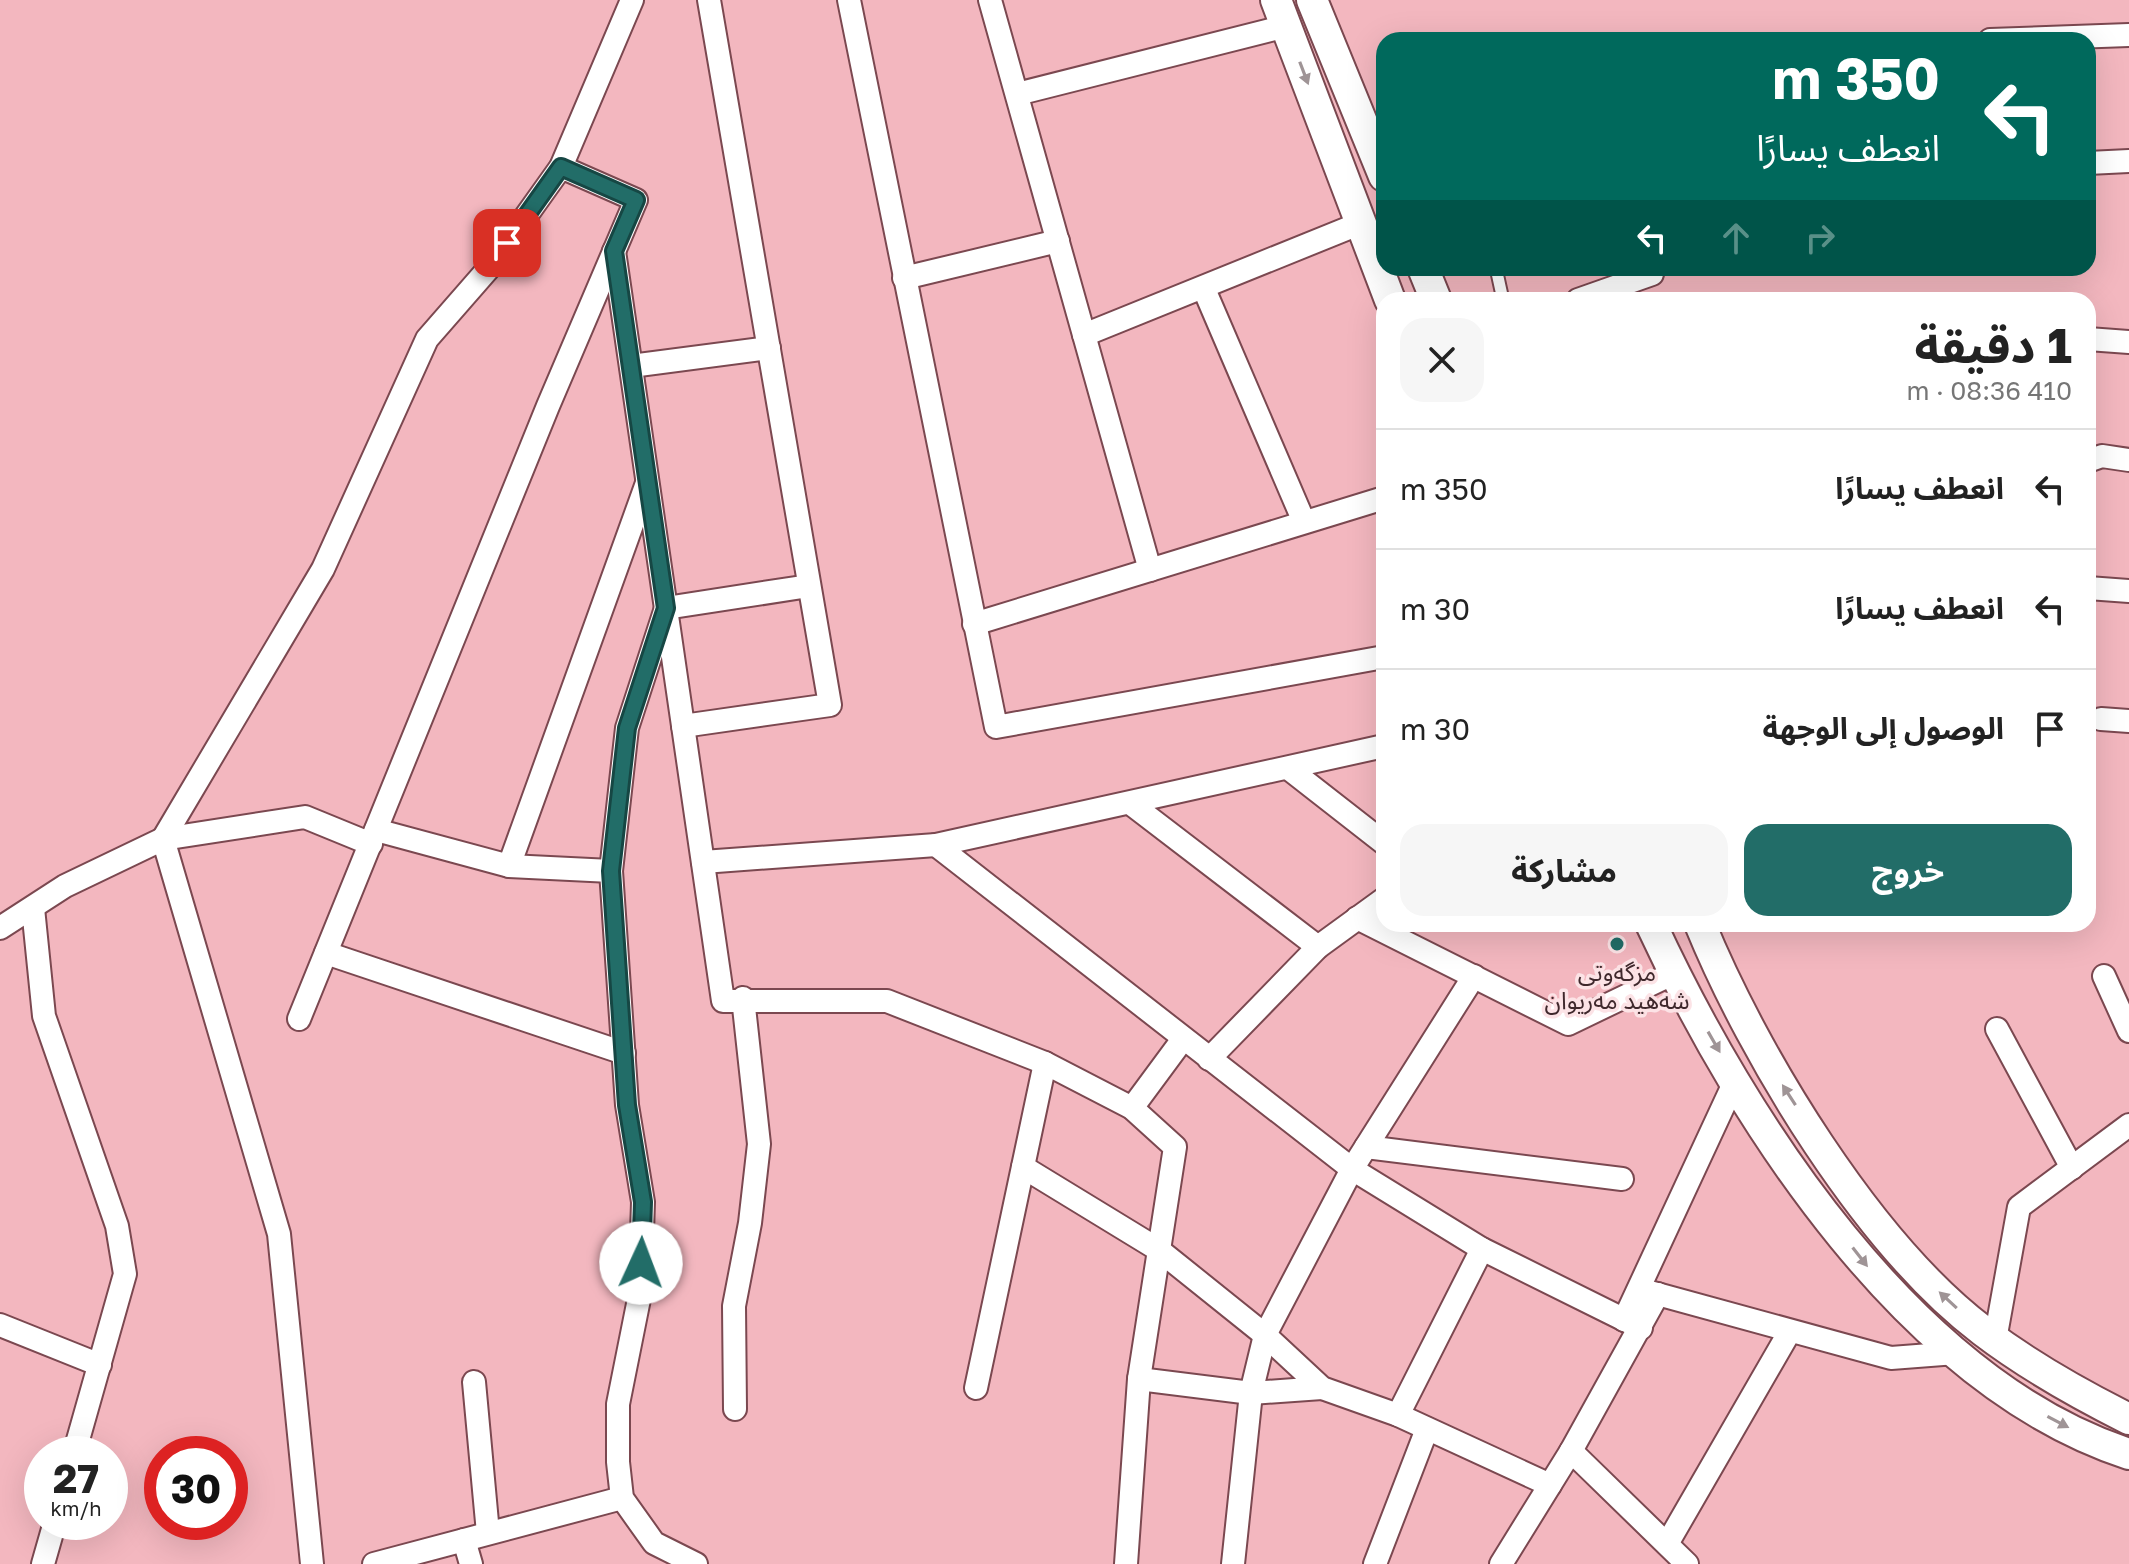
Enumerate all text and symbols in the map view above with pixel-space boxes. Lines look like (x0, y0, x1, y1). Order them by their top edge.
text: 350 m (1772, 44, 1940, 111)
one-way arrow (1298, 61, 1311, 85)
icon: left (1968, 64, 2072, 168)
text: انعطف يسارًا (1756, 126, 1940, 169)
pin (473, 209, 541, 277)
icon: left (1630, 216, 1674, 260)
icon: ahead (1714, 216, 1758, 260)
icon: right (1798, 216, 1842, 260)
icon: arrive (485, 221, 529, 265)
text: 1 دقيقة (1914, 316, 2072, 374)
button: close (1400, 318, 1484, 402)
text: 410 m · 08:36 (1906, 375, 2072, 406)
icon: left (2028, 467, 2072, 511)
text: انعطف يسارًا (1835, 470, 2004, 506)
text: 350 m (1400, 471, 1488, 507)
icon: left (2028, 587, 2072, 631)
text: انعطف يسارًا (1835, 590, 2004, 626)
text: 30 m (1400, 591, 1470, 627)
icon: arrive (2028, 707, 2072, 751)
text: الوصول إلى الوجهة (1762, 710, 2004, 746)
text: 30 m (1400, 711, 1470, 747)
button: مشاركة (1400, 824, 1728, 916)
button: خروج (1744, 824, 2072, 916)
marker: مزگەوتی شەھید مەریوان (1608, 935, 1626, 953)
place label: مزگەوتی شەھید مەریوان (1545, 957, 1689, 1015)
one-way arrow (1707, 1031, 1721, 1053)
one-way arrow (1783, 1084, 1797, 1106)
position arrow (599, 1221, 683, 1305)
one-way arrow (1851, 1247, 1868, 1267)
one-way arrow (1939, 1291, 1958, 1309)
one-way arrow (2047, 1415, 2070, 1428)
speed limit sign: 30 (144, 1436, 248, 1540)
text: 27 (53, 1454, 99, 1502)
text: km/h (51, 1496, 101, 1520)

